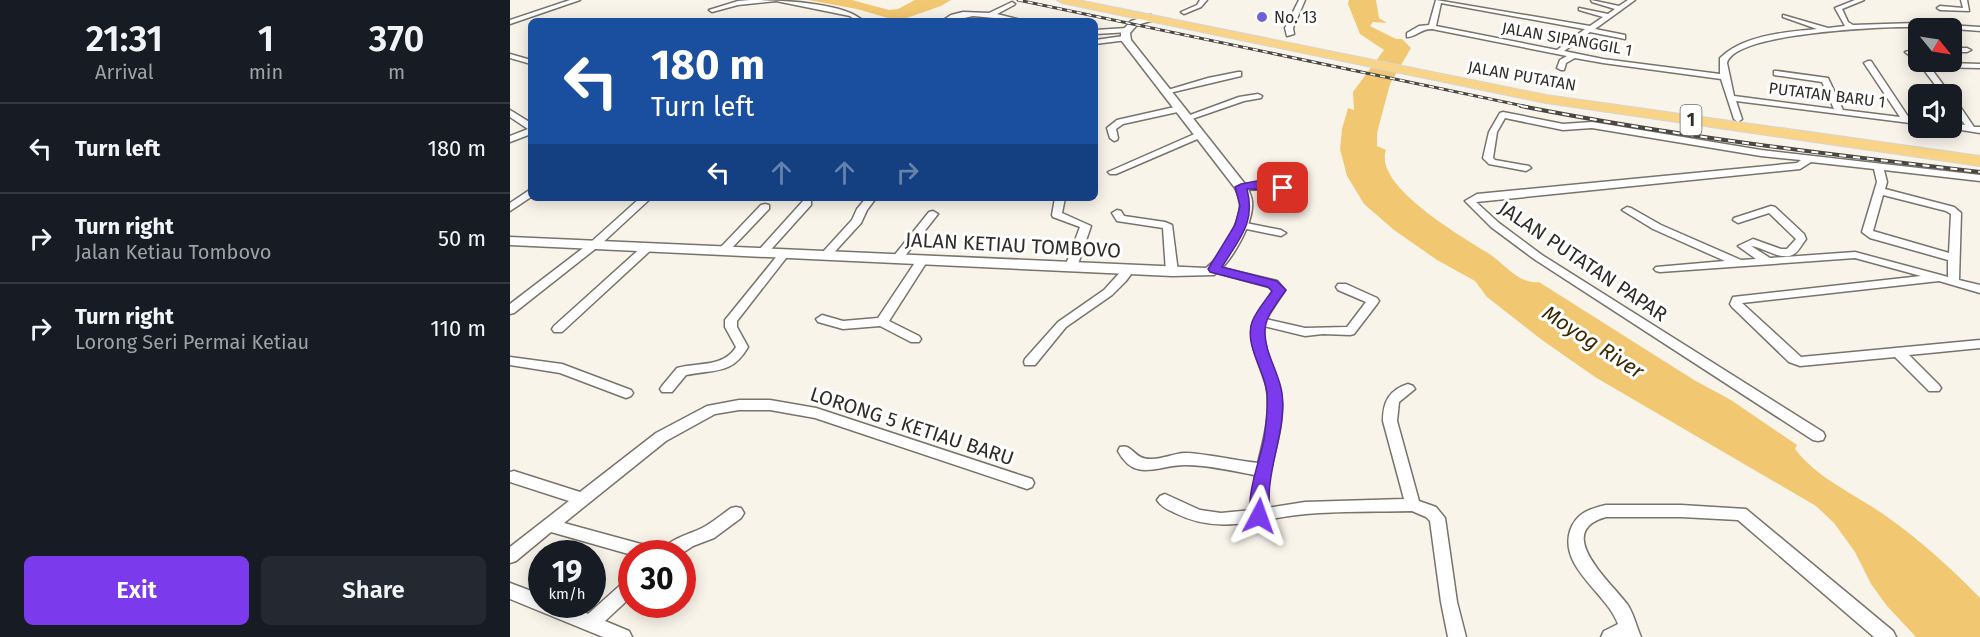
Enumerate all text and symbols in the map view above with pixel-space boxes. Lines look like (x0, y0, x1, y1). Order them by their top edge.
place label: No. 13 (1274, 8, 1317, 27)
marker: No. 13 (1255, 10, 1269, 24)
text: 21:31 (86, 17, 163, 61)
text: 1 (258, 17, 274, 61)
text: 370 (369, 17, 424, 61)
street label: JALAN SIPANGGIL 1 (1500, 18, 1634, 60)
north arrow (1908, 18, 1962, 72)
map controls (1908, 18, 1962, 138)
text: 180 m (651, 40, 765, 90)
icon: left (552, 42, 630, 120)
street label: JALAN PUTATAN (1466, 57, 1578, 95)
text: Arrival (95, 60, 154, 84)
text: min (249, 60, 283, 84)
text: m (388, 60, 405, 84)
street label: PUTATAN BARU 1 (1767, 78, 1887, 112)
button: sound (1908, 84, 1962, 138)
text: Turn left (651, 91, 754, 123)
road number: 1 (1680, 105, 1702, 135)
icon: left (24, 132, 57, 165)
text: Turn left (75, 135, 160, 162)
text: 180 m (427, 135, 486, 162)
icon: left (702, 156, 735, 189)
icon: ahead (765, 156, 798, 189)
icon: ahead (828, 156, 861, 189)
icon: right (891, 156, 924, 189)
pin (1257, 162, 1308, 213)
icon: arrive (1266, 171, 1299, 204)
street label: JALAN PUTATAN PAPAR (1494, 196, 1672, 326)
text: Turn right (75, 213, 174, 240)
icon: right (24, 222, 57, 255)
text: 50 m (438, 225, 486, 252)
street label: JALAN KETIAU TOMBOVO (904, 227, 1122, 263)
text: Jalan Ketiau Tombovo (75, 240, 272, 264)
water label: Moyog River (1537, 300, 1649, 385)
text: Turn right (75, 303, 174, 330)
icon: right (24, 312, 57, 345)
text: 110 m (430, 315, 486, 342)
text: Lorong Seri Permai Ketiau (75, 330, 309, 354)
street label: LORONG 5 KETIAU BARU (807, 382, 1017, 470)
position arrow (1227, 484, 1291, 548)
speed limit sign: 30 (618, 540, 696, 618)
text: 19 (552, 554, 582, 590)
button: Exit (24, 556, 249, 625)
button: Share (261, 556, 486, 625)
text: km/h (548, 585, 586, 603)

